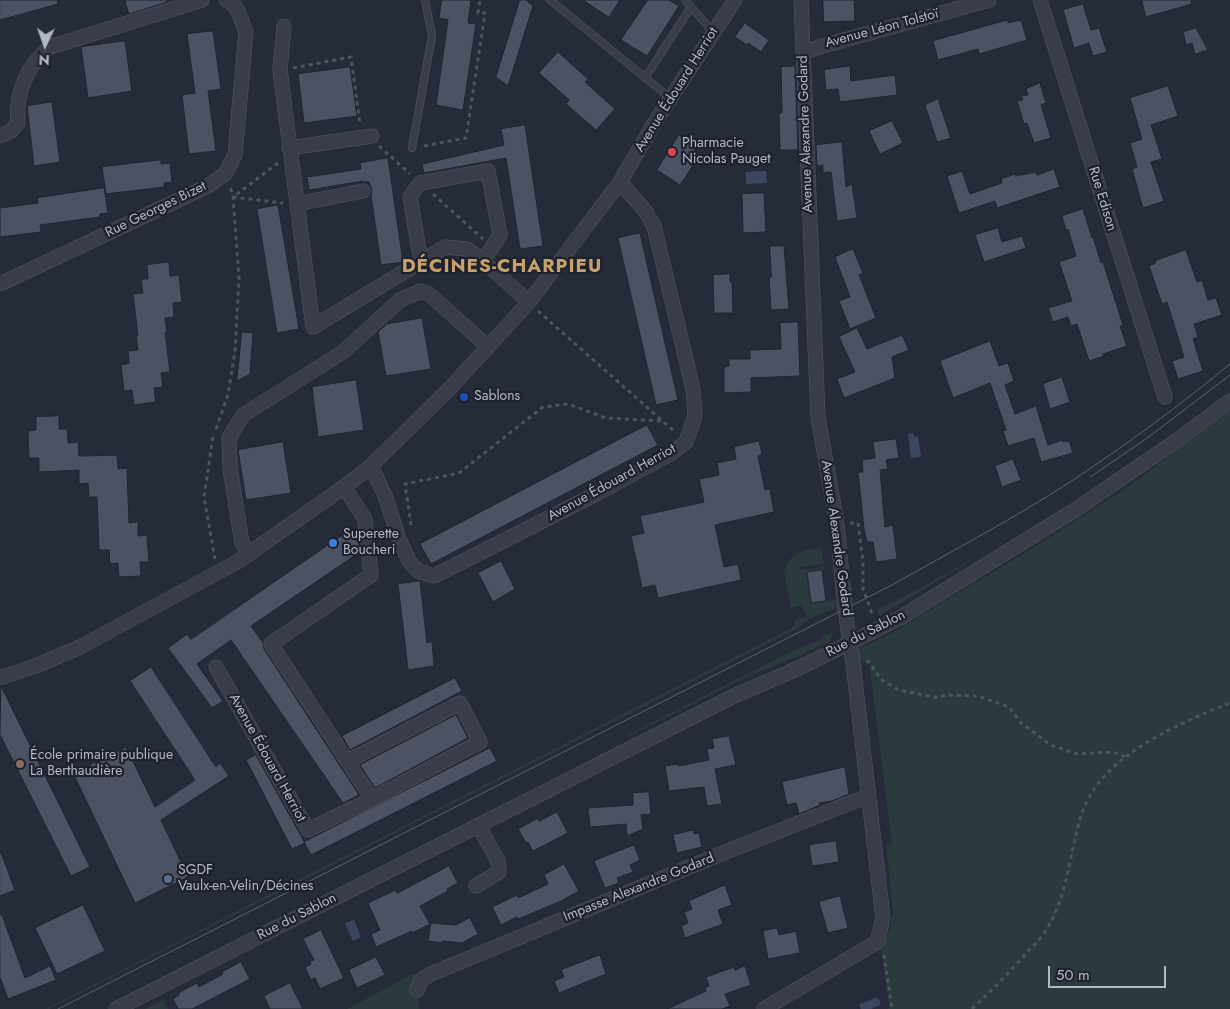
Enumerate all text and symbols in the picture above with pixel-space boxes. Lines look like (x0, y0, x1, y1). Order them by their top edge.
street label: Avenue Léon Tolstoï (823, 6, 941, 52)
north arrow (20, 20, 70, 70)
street label: Avenue Édouard Herriot (632, 25, 722, 155)
text: N (38, 50, 50, 70)
street label: Avenue Alexandre Godard (795, 55, 817, 213)
place label: Pharmacie Nicolas Pauget (682, 136, 771, 168)
marker: Pharmacie Nicolas Pauget (666, 146, 678, 158)
street label: Rue Edison (1084, 165, 1120, 233)
street label: Rue Georges Bizet (103, 178, 209, 242)
district label: DÉCINES-CHARPIEU (400, 256, 604, 278)
place label: Sablons (474, 389, 520, 405)
marker: Sablons (458, 391, 470, 403)
street label: Avenue Édouard Herriot (545, 441, 679, 525)
street label: Avenue Alexandre Godard (817, 459, 855, 617)
place label: Superette Boucheri (343, 527, 399, 560)
marker: Superette Boucheri (327, 537, 339, 549)
street label: Rue du Sablon (824, 607, 908, 661)
street label: Avenue Édouard Herriot (225, 691, 309, 825)
place label: École primaire publique La Berthaudière (30, 748, 173, 780)
marker: École primaire publique La Berthaudière (14, 758, 26, 770)
street label: Impasse Alexandre Godard (561, 850, 717, 926)
place label: SGDF Vaulx-en-Velin/Décines (178, 863, 313, 896)
marker: SGDF Vaulx-en-Velin/Décines (162, 873, 174, 885)
street label: Rue du Sablon (255, 890, 339, 944)
scale bar (1050, 956, 1168, 988)
text: 50 m (1056, 964, 1090, 986)

